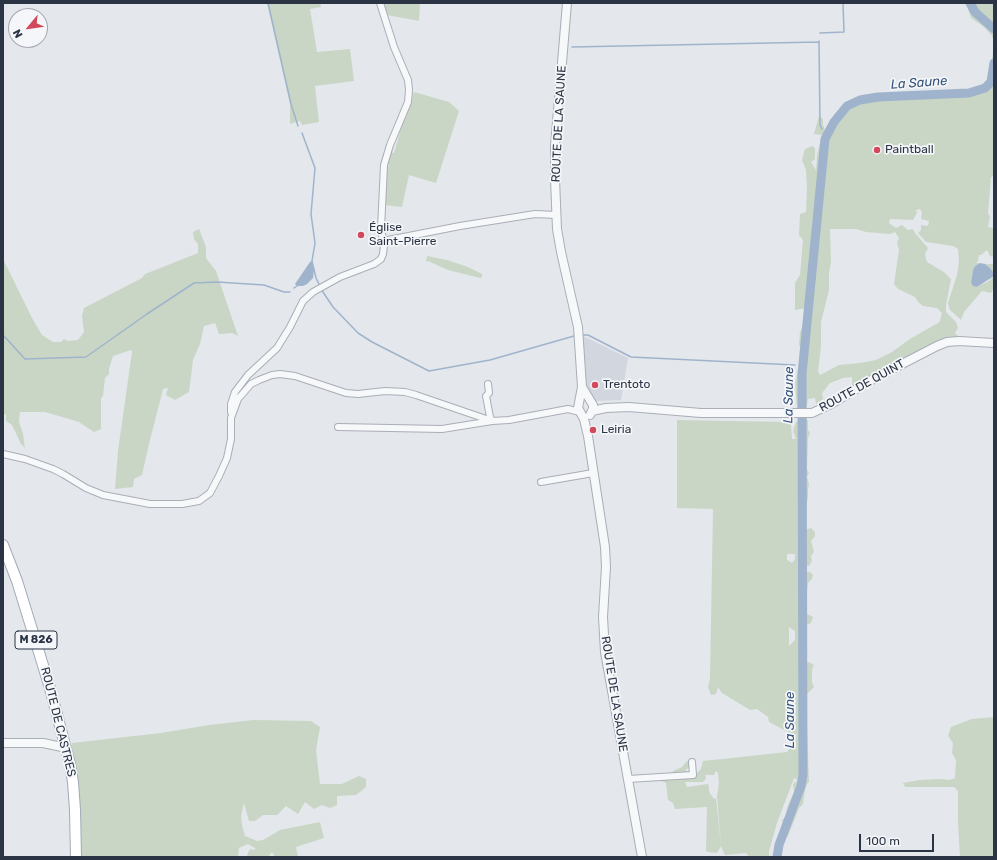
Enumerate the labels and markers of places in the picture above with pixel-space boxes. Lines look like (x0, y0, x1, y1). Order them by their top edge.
place label: Paintball (885, 143, 934, 157)
marker: Paintball (872, 145, 882, 155)
place label: Église Saint-Pierre (369, 221, 437, 249)
marker: Église Saint-Pierre (356, 230, 366, 240)
place label: Trentoto (603, 378, 650, 392)
marker: Trentoto (590, 380, 600, 390)
place label: Leiria (601, 423, 631, 437)
marker: Leiria (588, 425, 598, 435)

